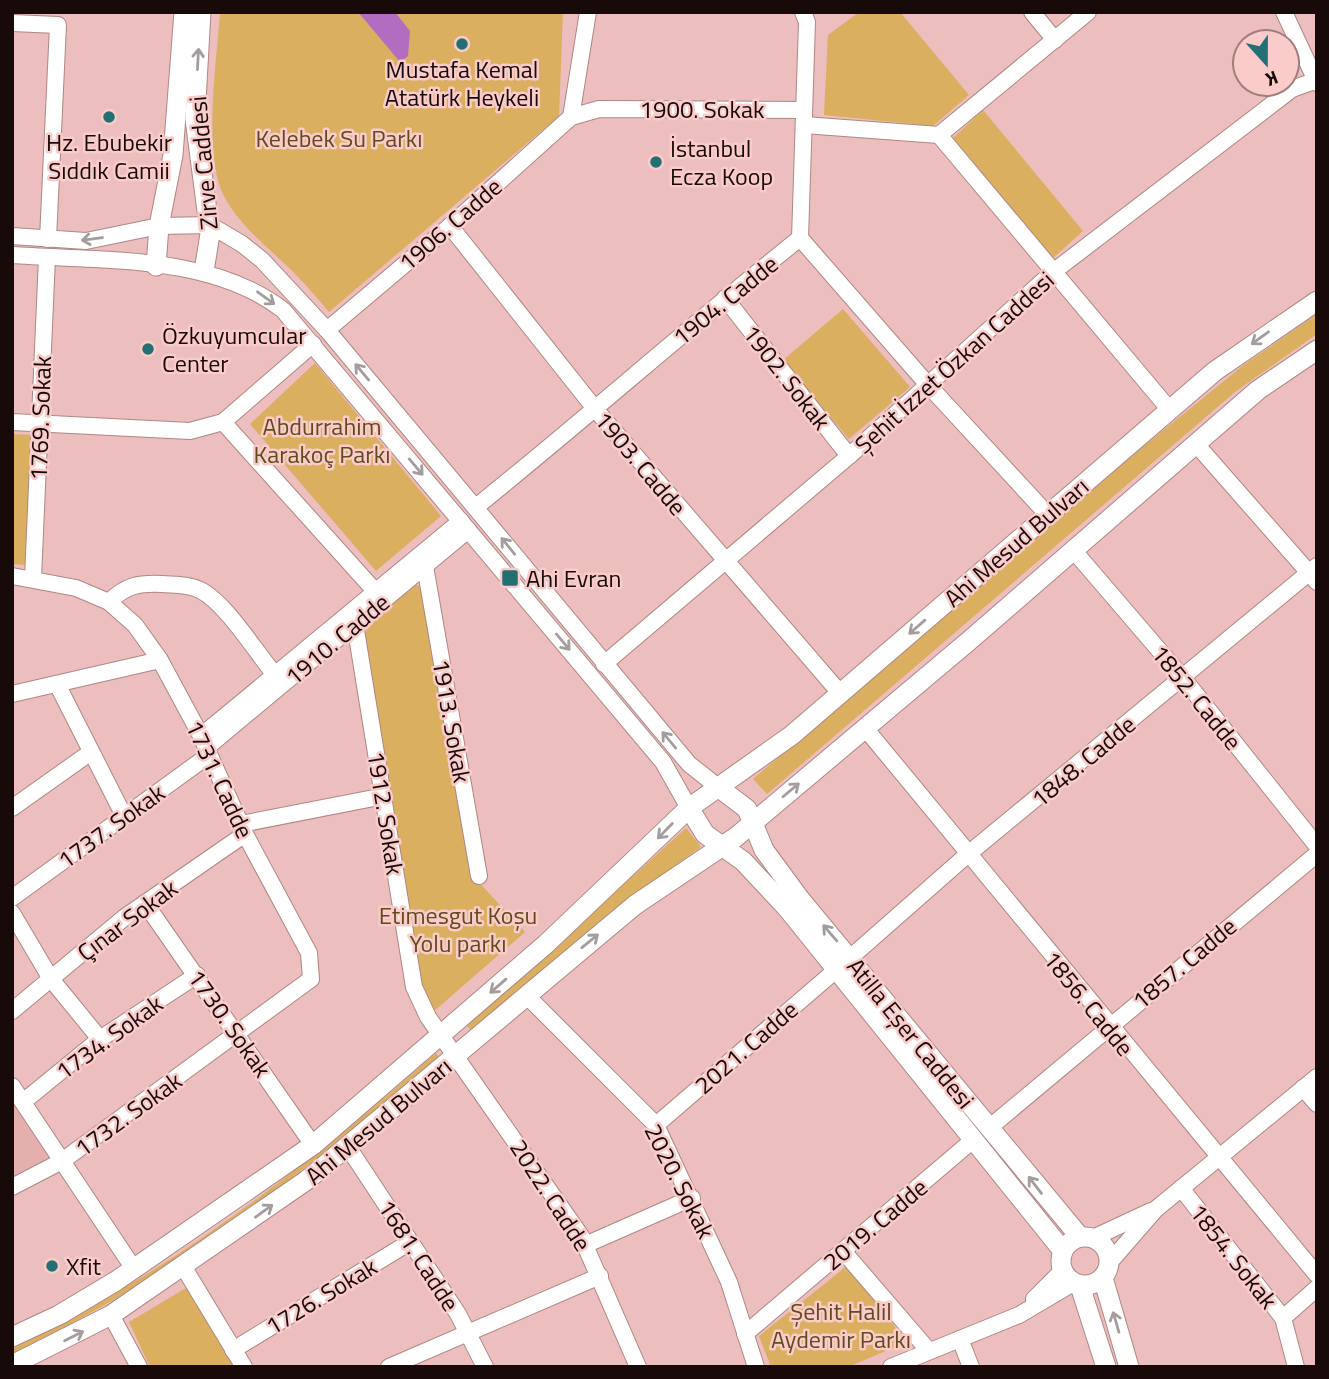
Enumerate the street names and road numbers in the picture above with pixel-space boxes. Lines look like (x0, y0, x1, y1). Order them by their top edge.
street label: 1900. Sokak (640, 91, 765, 127)
street label: Zirve Caddesi (179, 95, 227, 231)
street label: 1906. Cadde (390, 169, 510, 279)
street label: 1904. Cadde (664, 246, 786, 354)
street label: Şehit İzzet Özkan Caddesi (846, 262, 1062, 462)
street label: 1902. Sokak (734, 317, 840, 438)
street label: 1769. Sokak (20, 354, 60, 481)
street label: 1903. Cadde (586, 403, 696, 523)
street label: Ahi Mesud Bulvarı (936, 469, 1096, 615)
street label: 1910. Cadde (277, 584, 397, 694)
street label: 1852. Cadde (1143, 636, 1251, 758)
street label: 1913. Sokak (423, 656, 481, 786)
street label: 1848. Cadde (1023, 706, 1143, 816)
street label: 1731. Cadde (177, 714, 263, 844)
street label: 1912. Sokak (358, 749, 414, 878)
street label: 1737. Sokak (50, 774, 172, 877)
street label: Çınar Sokak (69, 870, 185, 970)
street label: 1857. Cadde (1124, 908, 1244, 1018)
street label: 1856. Cadde (1035, 942, 1143, 1064)
street label: Atilla Eşer Caddesi (839, 950, 983, 1116)
street label: 1730. Sokak (179, 962, 281, 1085)
street label: 1734. Sokak (48, 985, 170, 1088)
street label: 2021. Cadde (686, 992, 806, 1102)
street label: Ahi Mesud Bulvarı (297, 1049, 459, 1193)
street label: 1732. Sokak (67, 1062, 189, 1165)
street label: 2020. Sokak (636, 1117, 725, 1245)
street label: 2022. Cadde (501, 1132, 601, 1258)
street label: 2019. Cadde (815, 1169, 935, 1279)
street label: 1681. Cadde (369, 1192, 469, 1318)
street label: 1854. Sokak (1181, 1196, 1287, 1317)
street label: 1726. Sokak (258, 1248, 384, 1344)

